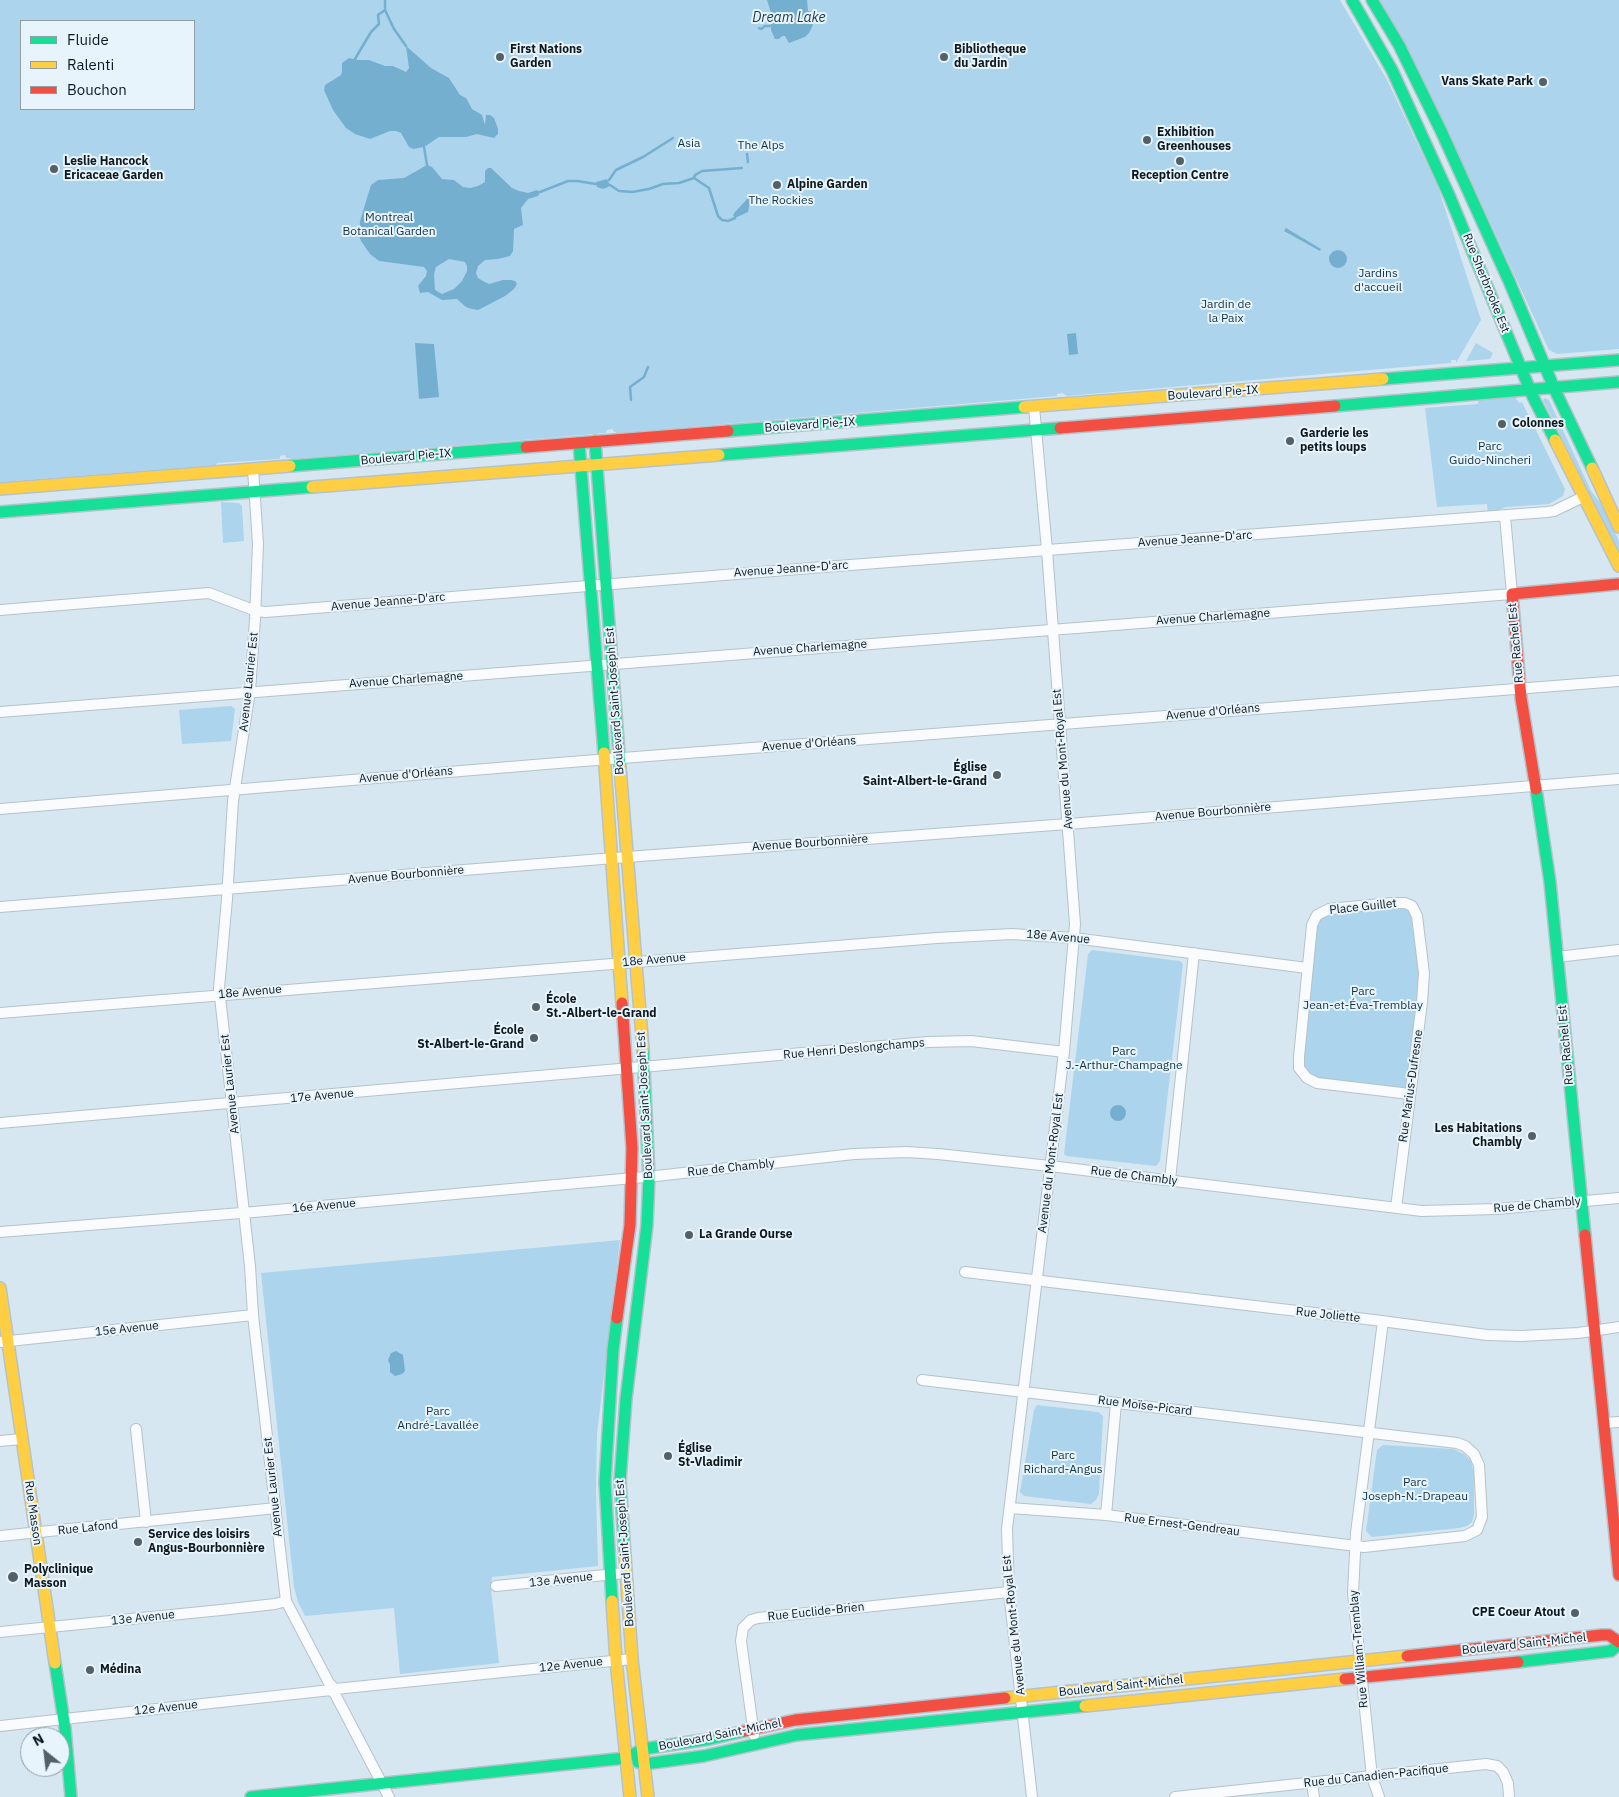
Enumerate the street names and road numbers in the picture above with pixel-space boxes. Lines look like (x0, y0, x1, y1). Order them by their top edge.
street label: Rue Sherbrooke Est (1459, 231, 1513, 335)
street label: Boulevard Pie-IX (1167, 383, 1259, 403)
street label: Boulevard Pie-IX (764, 415, 856, 435)
street label: Boulevard Pie-IX (360, 446, 452, 468)
street label: Avenue Jeanne-D'arc (1137, 528, 1253, 550)
street label: Avenue Jeanne-D'arc (733, 558, 849, 580)
street label: Avenue Jeanne-D'arc (330, 590, 446, 614)
street label: Rue Rachel Est (1505, 602, 1527, 684)
street label: Avenue Charlemagne (1155, 606, 1271, 628)
street label: Boulevard Saint-Joseph Est (603, 627, 627, 775)
street label: Avenue Laurier Est (237, 631, 261, 733)
street label: Avenue Charlemagne (752, 637, 868, 659)
street label: Avenue Charlemagne (348, 669, 464, 691)
street label: Avenue du Mont-Royal Est (1050, 688, 1076, 830)
street label: Avenue d'Orléans (1165, 701, 1261, 723)
street label: Avenue d'Orléans (761, 734, 857, 754)
street label: Avenue d'Orléans (358, 764, 454, 786)
street label: Avenue Bourbonnière (1154, 800, 1272, 824)
street label: Avenue Bourbonnière (751, 832, 869, 854)
street label: Avenue Bourbonnière (347, 863, 465, 887)
street label: Place Guillet (1329, 896, 1397, 918)
street label: 18e Avenue (1026, 927, 1090, 947)
street label: 18e Avenue (622, 950, 686, 970)
street label: 18e Avenue (218, 982, 282, 1002)
street label: Rue Rachel Est (1555, 1004, 1577, 1086)
street label: Rue Marius-Dufresne (1396, 1029, 1426, 1143)
street label: Boulevard Saint-Joseph Est (634, 1031, 656, 1179)
street label: Avenue Laurier Est (218, 1033, 242, 1135)
street label: Rue Henri Deslongchamps (783, 1036, 925, 1062)
street label: 17e Avenue (290, 1086, 354, 1106)
street label: Avenue du Mont-Royal Est (1035, 1092, 1067, 1234)
street label: Rue de Chambly (687, 1156, 775, 1180)
street label: Rue de Chambly (1090, 1164, 1178, 1188)
street label: Rue de Chambly (1493, 1194, 1581, 1216)
street label: 16e Avenue (292, 1196, 356, 1216)
street label: Rue Joliette (1295, 1304, 1361, 1326)
street label: 15e Avenue (94, 1319, 160, 1339)
street label: Rue Moïse-Picard (1097, 1393, 1193, 1419)
street label: Avenue Laurier Est (261, 1436, 285, 1538)
street label: Boulevard Saint-Joseph Est (613, 1479, 637, 1627)
street label: Rue Masson (21, 1480, 45, 1546)
street label: Rue Ernest-Gendreau (1123, 1511, 1241, 1539)
street label: Rue Lafond (57, 1518, 119, 1538)
street label: Avenue du Mont-Royal Est (999, 1554, 1029, 1696)
street label: 13e Avenue (528, 1570, 594, 1590)
street label: Rue William-Tremblay (1347, 1589, 1371, 1709)
street label: Rue Euclide-Brien (767, 1600, 865, 1624)
street label: 13e Avenue (110, 1608, 176, 1628)
street label: Boulevard Saint-Michel (1461, 1630, 1587, 1658)
street label: 12e Avenue (538, 1655, 604, 1675)
street label: Boulevard Saint-Michel (1058, 1672, 1184, 1700)
street label: 12e Avenue (133, 1698, 199, 1718)
street label: Boulevard Saint-Michel (657, 1716, 783, 1754)
street label: Rue du Canadien-Pacifique (1303, 1761, 1449, 1791)

